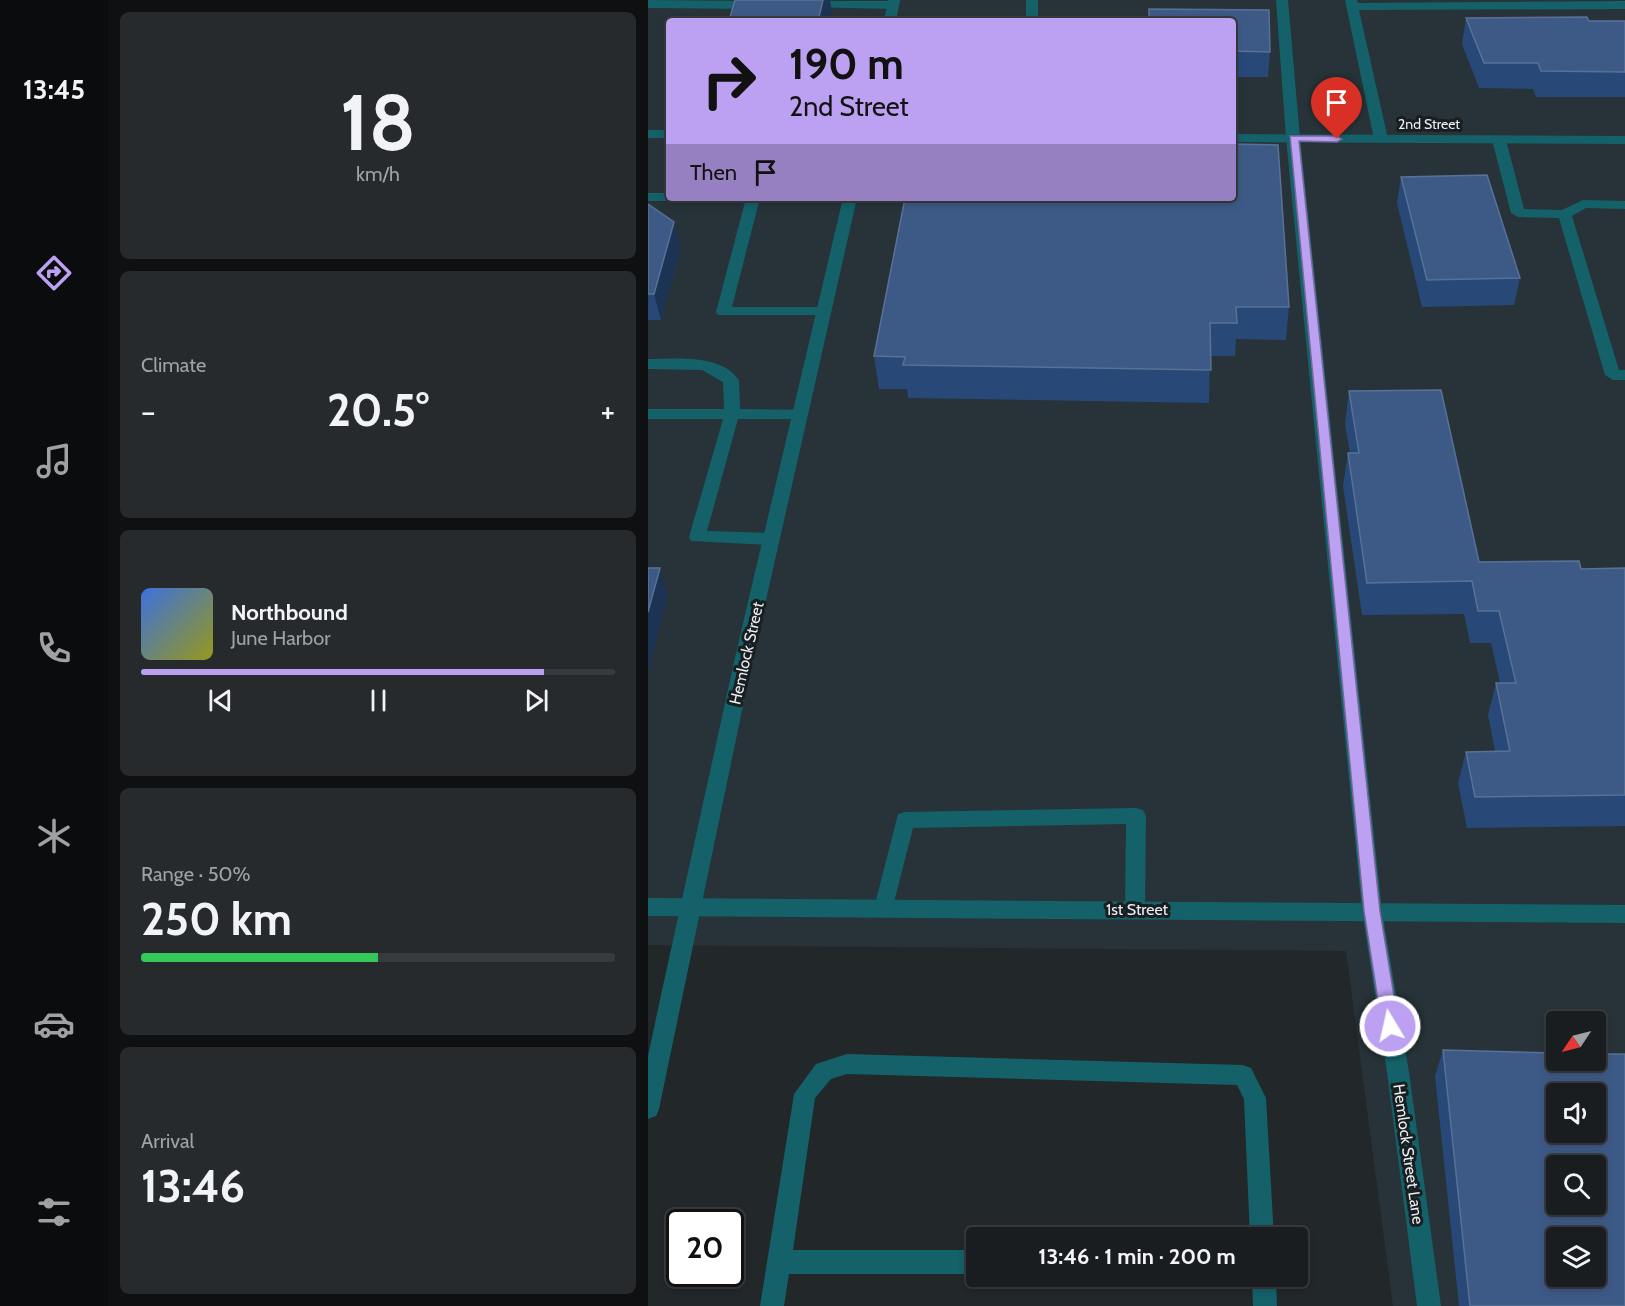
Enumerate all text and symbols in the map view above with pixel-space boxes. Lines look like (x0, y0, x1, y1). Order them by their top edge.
text: 190 m (789, 38, 904, 90)
icon: right (690, 42, 768, 120)
text: 13:45 (23, 73, 85, 106)
text: 18 (340, 75, 416, 170)
pin (1311, 77, 1362, 139)
icon: arrive (1320, 86, 1353, 119)
text: 2nd Street (789, 90, 909, 123)
street label: 2nd Street (1398, 115, 1460, 133)
icon: arrive (749, 156, 782, 189)
text: Then (690, 159, 737, 186)
text: km/h (356, 162, 400, 186)
icon: directions (33, 252, 75, 294)
text: Climate (141, 353, 206, 377)
text: 20.5° (327, 383, 429, 437)
text: − (141, 391, 156, 431)
text: + (600, 391, 615, 431)
icon: music (33, 440, 75, 482)
text: Northbound (231, 599, 348, 626)
street label: Hemlock Street (725, 599, 768, 706)
text: June Harbor (231, 626, 331, 650)
icon: phone (33, 627, 75, 669)
icon: previous (204, 684, 237, 717)
icon: pause (362, 684, 395, 717)
icon: next (520, 684, 553, 717)
icon: climate (33, 815, 75, 857)
text: Range · 50% (141, 862, 250, 886)
text: 250 km (141, 892, 292, 946)
street label: 1st Street (1106, 900, 1169, 919)
position arrow (1358, 994, 1422, 1058)
icon: car (33, 1003, 75, 1045)
north arrow (1546, 1011, 1606, 1071)
map controls (1546, 1011, 1606, 1287)
street label: Hemlock Street Lane (1389, 1083, 1428, 1225)
button: sound (1546, 1083, 1606, 1143)
text: Arrival (141, 1129, 194, 1153)
button: search (1546, 1155, 1606, 1215)
text: 13:46 (141, 1159, 245, 1213)
icon: filters (33, 1191, 75, 1233)
speed limit sign: 20 (666, 1209, 744, 1287)
button: layers (1546, 1227, 1606, 1287)
text: 13:46 · 1 min · 200 m (1038, 1243, 1236, 1270)

